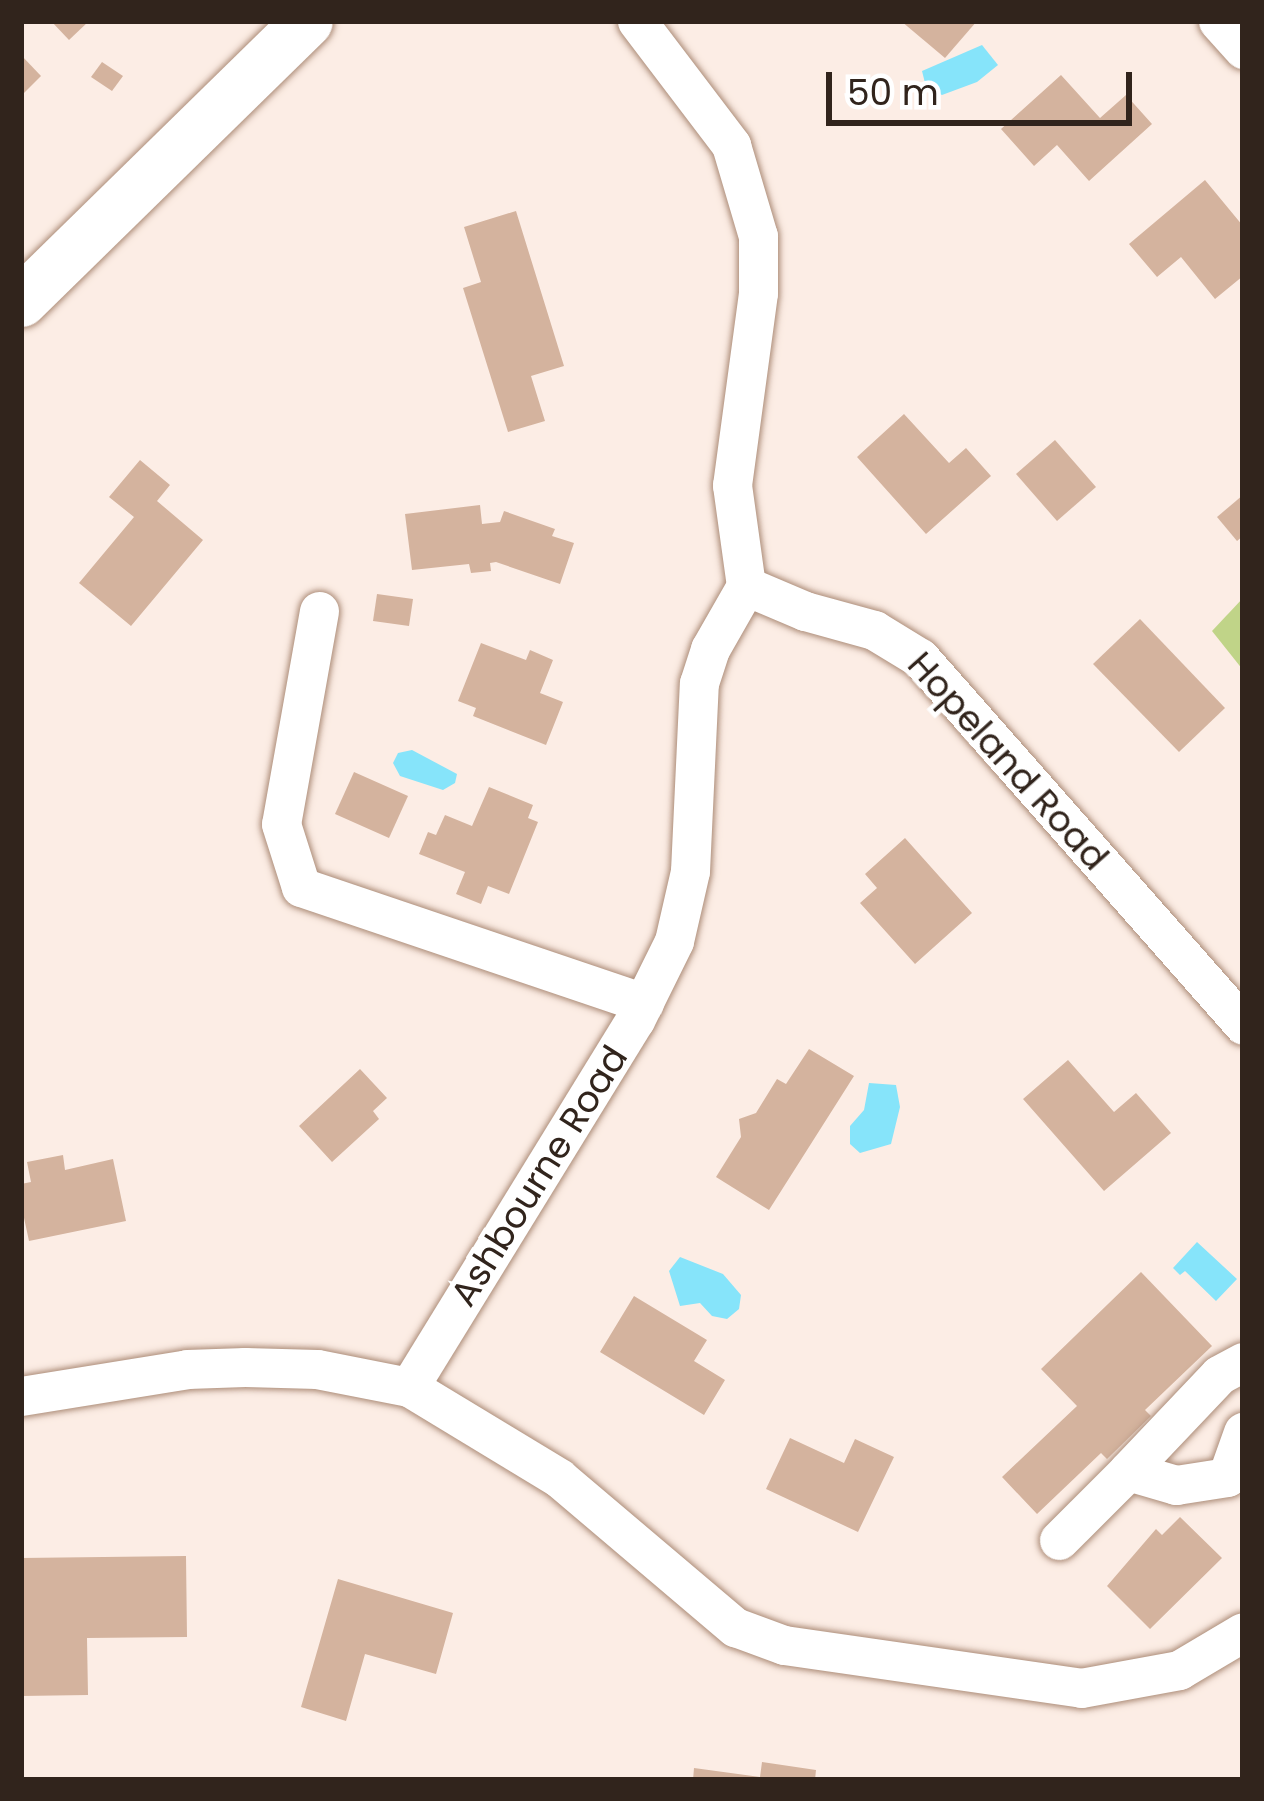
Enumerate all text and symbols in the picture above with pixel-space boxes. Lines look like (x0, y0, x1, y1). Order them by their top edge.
scale bar (832, 48, 1138, 122)
text: 50 m (847, 67, 939, 118)
street label: Hopeland Road (899, 643, 1117, 879)
street label: Ashbourne Road (442, 1038, 636, 1314)

